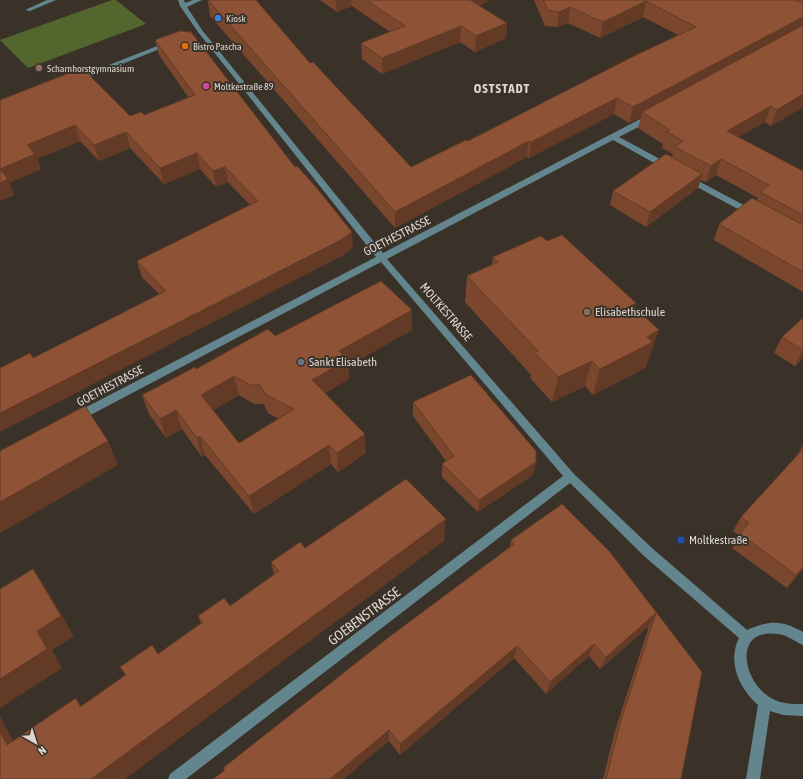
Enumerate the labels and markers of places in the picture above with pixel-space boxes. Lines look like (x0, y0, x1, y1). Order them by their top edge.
marker: Kiosk (213, 13, 223, 23)
place label: Kiosk (226, 13, 246, 24)
marker: Bistro Pascha (180, 41, 190, 51)
place label: Bistro Pascha (193, 41, 242, 52)
marker: Scharnhorstgymnasium (34, 63, 44, 73)
place label: Scharnhorstgymnasium (47, 63, 134, 74)
marker: Moltkestraße 89 (201, 81, 211, 91)
place label: Moltkestraße 89 (214, 81, 274, 92)
place label: Elisabethschule (595, 305, 665, 319)
marker: Elisabethschule (582, 307, 592, 317)
place label: Sankt Elisabeth (309, 355, 377, 369)
marker: Sankt Elisabeth (296, 357, 306, 367)
place label: Moltkestraße (689, 533, 747, 547)
marker: Moltkestraße (676, 535, 686, 545)

